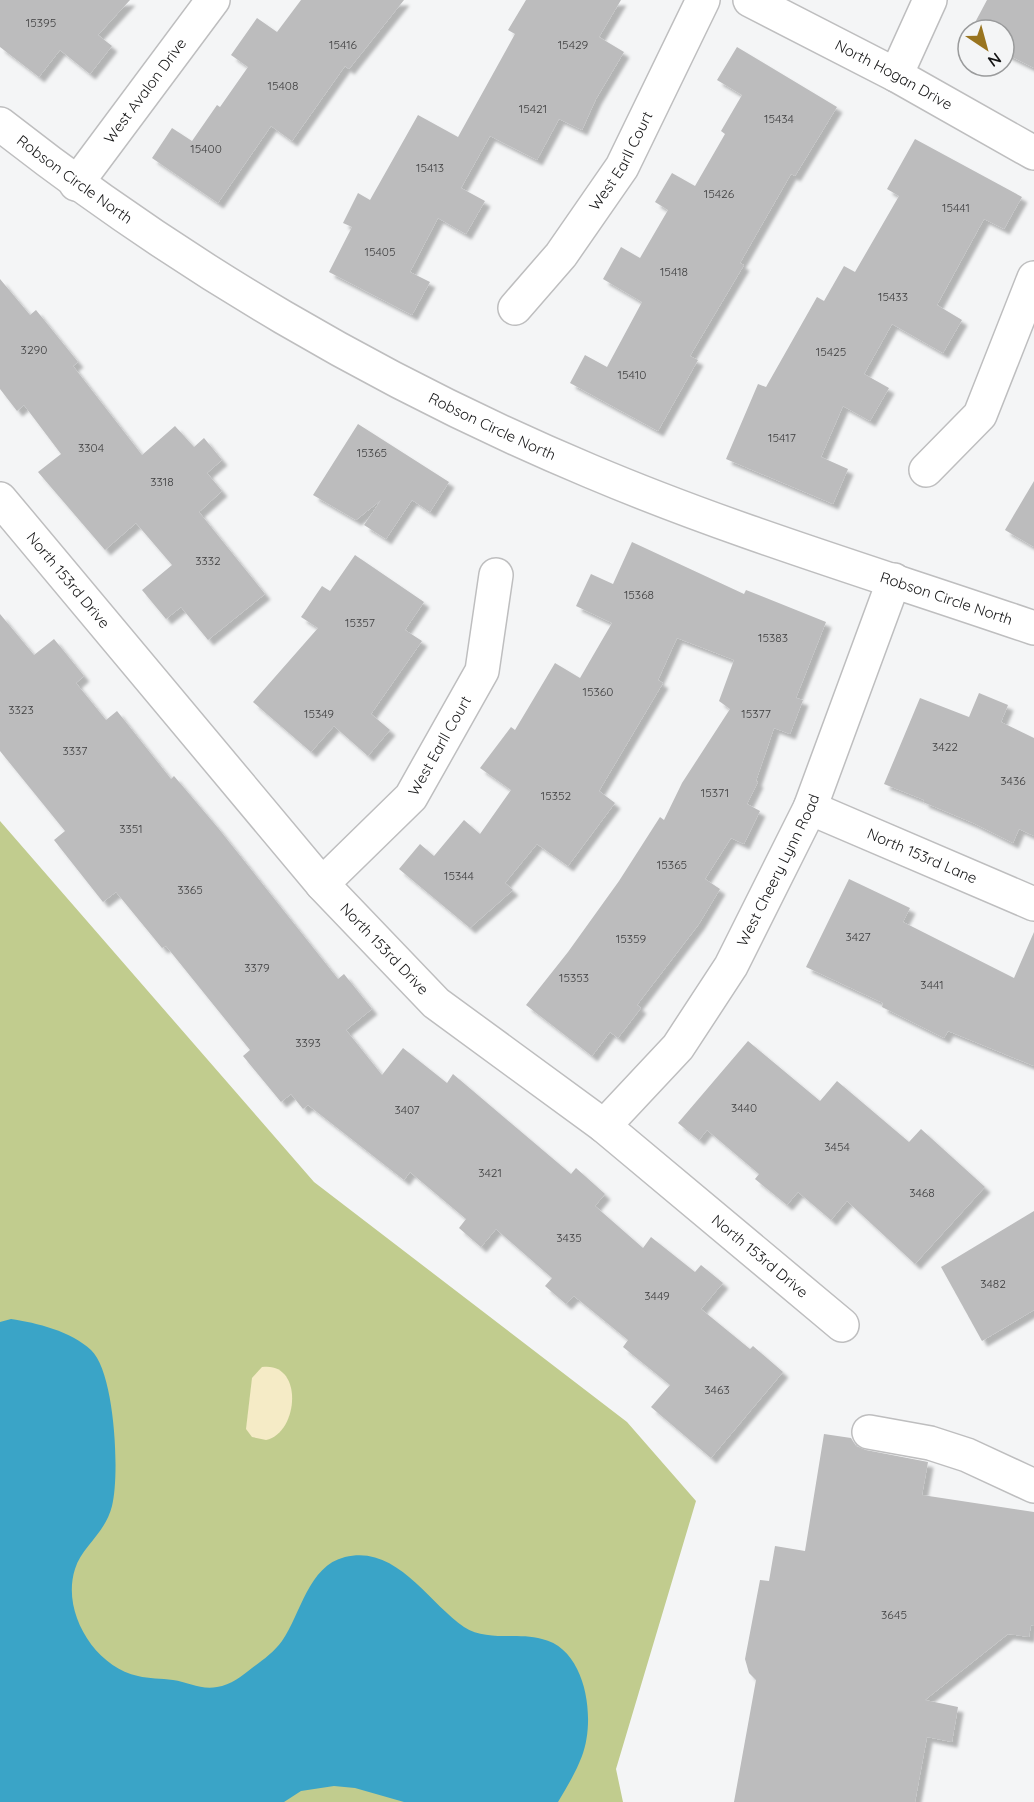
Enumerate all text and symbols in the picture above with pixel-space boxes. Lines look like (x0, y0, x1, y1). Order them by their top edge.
house number: 15395 (26, 15, 56, 30)
north arrow (956, 18, 1016, 78)
street label: West Avalon Drive (99, 34, 190, 147)
street label: North Hogan Drive (832, 35, 956, 114)
house number: 15416 (329, 37, 358, 52)
house number: 15429 (558, 37, 589, 52)
text: N (984, 49, 1005, 72)
house number: 15408 (268, 78, 298, 93)
house number: 15421 (519, 101, 547, 116)
street label: West Earll Court (585, 108, 657, 214)
house number: 15434 (764, 111, 794, 126)
street label: Robson Circle North (13, 131, 136, 228)
house number: 15400 (190, 141, 222, 156)
house number: 15413 (416, 160, 444, 175)
house number: 15426 (704, 186, 735, 201)
house number: 15441 (942, 200, 970, 215)
house number: 15405 (365, 244, 395, 259)
house number: 15418 (660, 264, 688, 279)
house number: 15433 (878, 289, 908, 304)
house number: 3290 (21, 342, 47, 357)
house number: 15425 (816, 344, 846, 359)
house number: 15410 (618, 367, 646, 382)
street label: Robson Circle North (425, 388, 559, 464)
house number: 15417 (768, 430, 796, 445)
house number: 3304 (78, 440, 104, 455)
house number: 15365 (357, 445, 387, 460)
house number: 3318 (150, 474, 174, 489)
street label: North 153rd Drive (23, 528, 114, 632)
house number: 3332 (195, 553, 221, 568)
street label: Robson Circle North (878, 567, 1015, 629)
house number: 15368 (624, 587, 654, 602)
house number: 15357 (345, 615, 375, 630)
house number: 15383 (758, 630, 788, 645)
house number: 15360 (583, 684, 613, 699)
street label: West Earll Court (404, 692, 475, 799)
house number: 3323 (8, 702, 34, 717)
house number: 15349 (304, 706, 334, 721)
house number: 15377 (741, 706, 771, 721)
house number: 3422 (932, 739, 958, 754)
house number: 3337 (62, 743, 88, 758)
house number: 3436 (1000, 773, 1026, 788)
house number: 15371 (701, 785, 729, 800)
house number: 15352 (541, 788, 572, 803)
street label: West Cheery Lynn Road (732, 791, 823, 949)
house number: 3351 (119, 821, 143, 836)
street label: North 153rd Lane (864, 824, 980, 888)
house number: 15365 (657, 857, 687, 872)
house number: 15344 (444, 868, 474, 883)
house number: 3365 (177, 882, 203, 897)
street label: North 153rd Drive (336, 899, 433, 999)
house number: 3427 (845, 929, 871, 944)
house number: 15359 (616, 931, 647, 946)
house number: 3379 (244, 960, 270, 975)
house number: 15353 (559, 970, 589, 985)
house number: 3441 (920, 977, 944, 992)
house number: 3393 (295, 1035, 321, 1050)
house number: 3440 (731, 1100, 757, 1115)
house number: 3407 (394, 1102, 420, 1117)
house number: 3454 (824, 1139, 850, 1154)
house number: 3421 (478, 1165, 502, 1180)
house number: 3468 (909, 1185, 935, 1200)
street label: North 153rd Drive (708, 1210, 812, 1302)
house number: 3435 (556, 1230, 582, 1245)
house number: 3482 (980, 1276, 1006, 1291)
house number: 3449 (644, 1288, 670, 1303)
house number: 3463 (704, 1382, 730, 1397)
house number: 3645 (881, 1607, 907, 1622)

